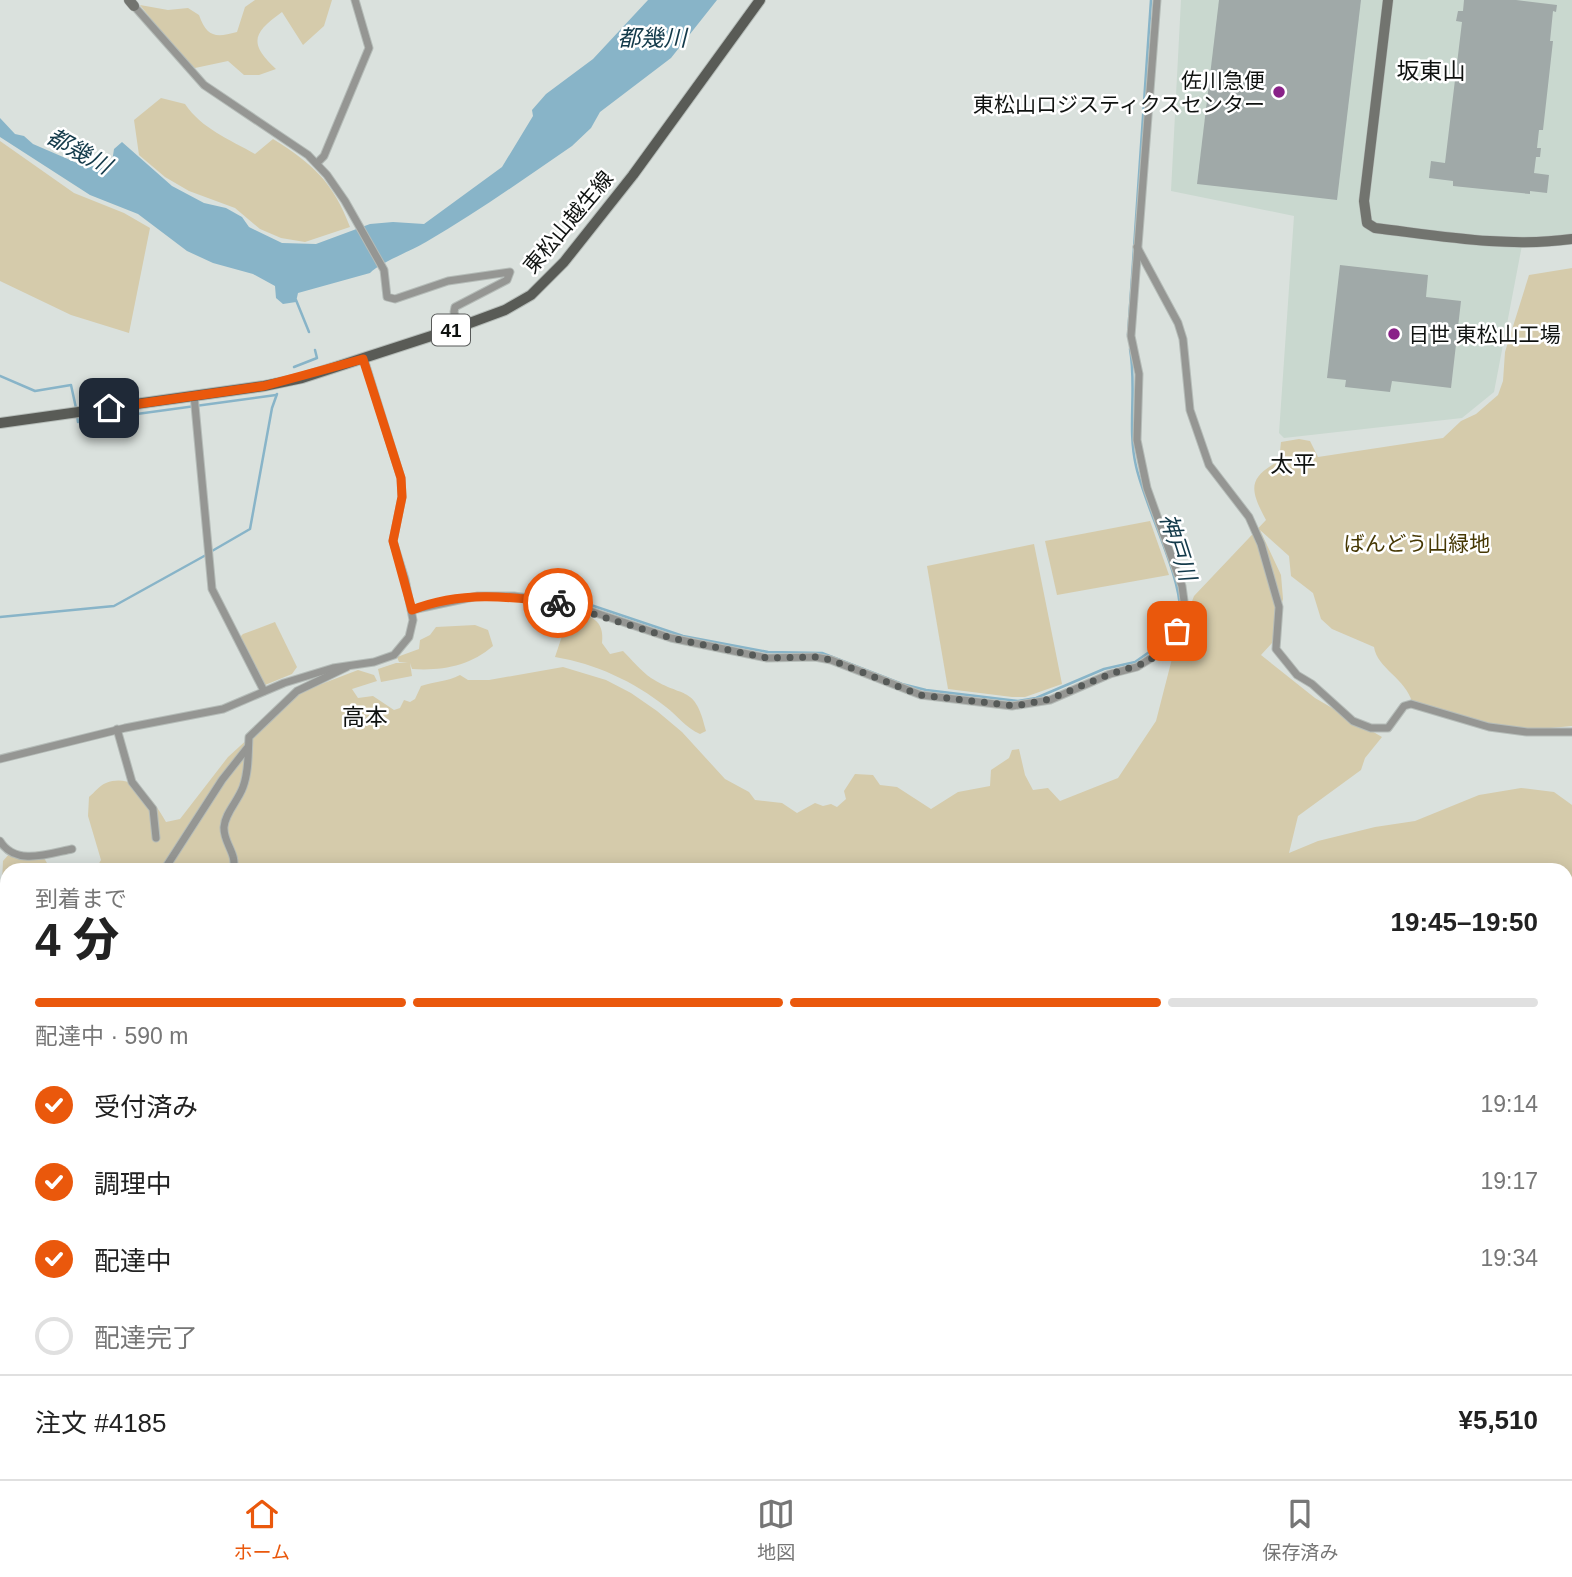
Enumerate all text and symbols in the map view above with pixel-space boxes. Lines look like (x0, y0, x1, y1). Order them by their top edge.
water label: 都幾川 (618, 25, 690, 51)
district label: 坂東山 (1397, 58, 1466, 84)
place label: 佐川急便 東松山ロジスティクスセンター (973, 69, 1265, 116)
marker: 佐川急便 東松山ロジスティクスセンター (1271, 84, 1287, 100)
water label: 都幾川 (43, 123, 118, 181)
street label: 東松山越生線 (519, 166, 617, 278)
road number: 41 (432, 314, 470, 346)
place label: 日世 東松山工場 (1408, 323, 1561, 346)
marker: 日世 東松山工場 (1386, 326, 1402, 342)
pin (79, 378, 139, 438)
icon: home (90, 389, 128, 427)
district label: 太平 (1270, 451, 1316, 477)
water label: 神戸川 (1155, 510, 1202, 587)
park label: ばんどう山緑地 (1344, 532, 1490, 555)
courier (523, 568, 593, 638)
icon: bike (539, 584, 577, 622)
pin (1147, 601, 1207, 661)
icon: bag (1158, 612, 1196, 650)
district label: 高本 (342, 704, 388, 730)
text: 到着まで (35, 886, 127, 912)
text: 19:45–19:50 (1391, 907, 1538, 937)
text: 4 分 (35, 914, 119, 966)
text: 配達中 · 590 m (35, 1023, 188, 1049)
icon: check (35, 1086, 73, 1124)
text: 19:14 (1480, 1091, 1538, 1117)
text: 受付済み (94, 1092, 198, 1122)
icon: check (35, 1163, 73, 1201)
text: 19:17 (1480, 1168, 1538, 1194)
text: 調理中 (94, 1169, 172, 1199)
icon: check (35, 1240, 73, 1278)
text: 19:34 (1480, 1245, 1538, 1271)
text: 配達中 (94, 1246, 172, 1276)
text: 配達完了 (94, 1323, 198, 1353)
text: ¥5,510 (1458, 1405, 1538, 1435)
text: 注文 #4185 (35, 1408, 167, 1438)
tab: ホーム (234, 1495, 290, 1564)
tab: 地図 (757, 1495, 795, 1564)
tab: 保存済み (1262, 1495, 1338, 1564)

